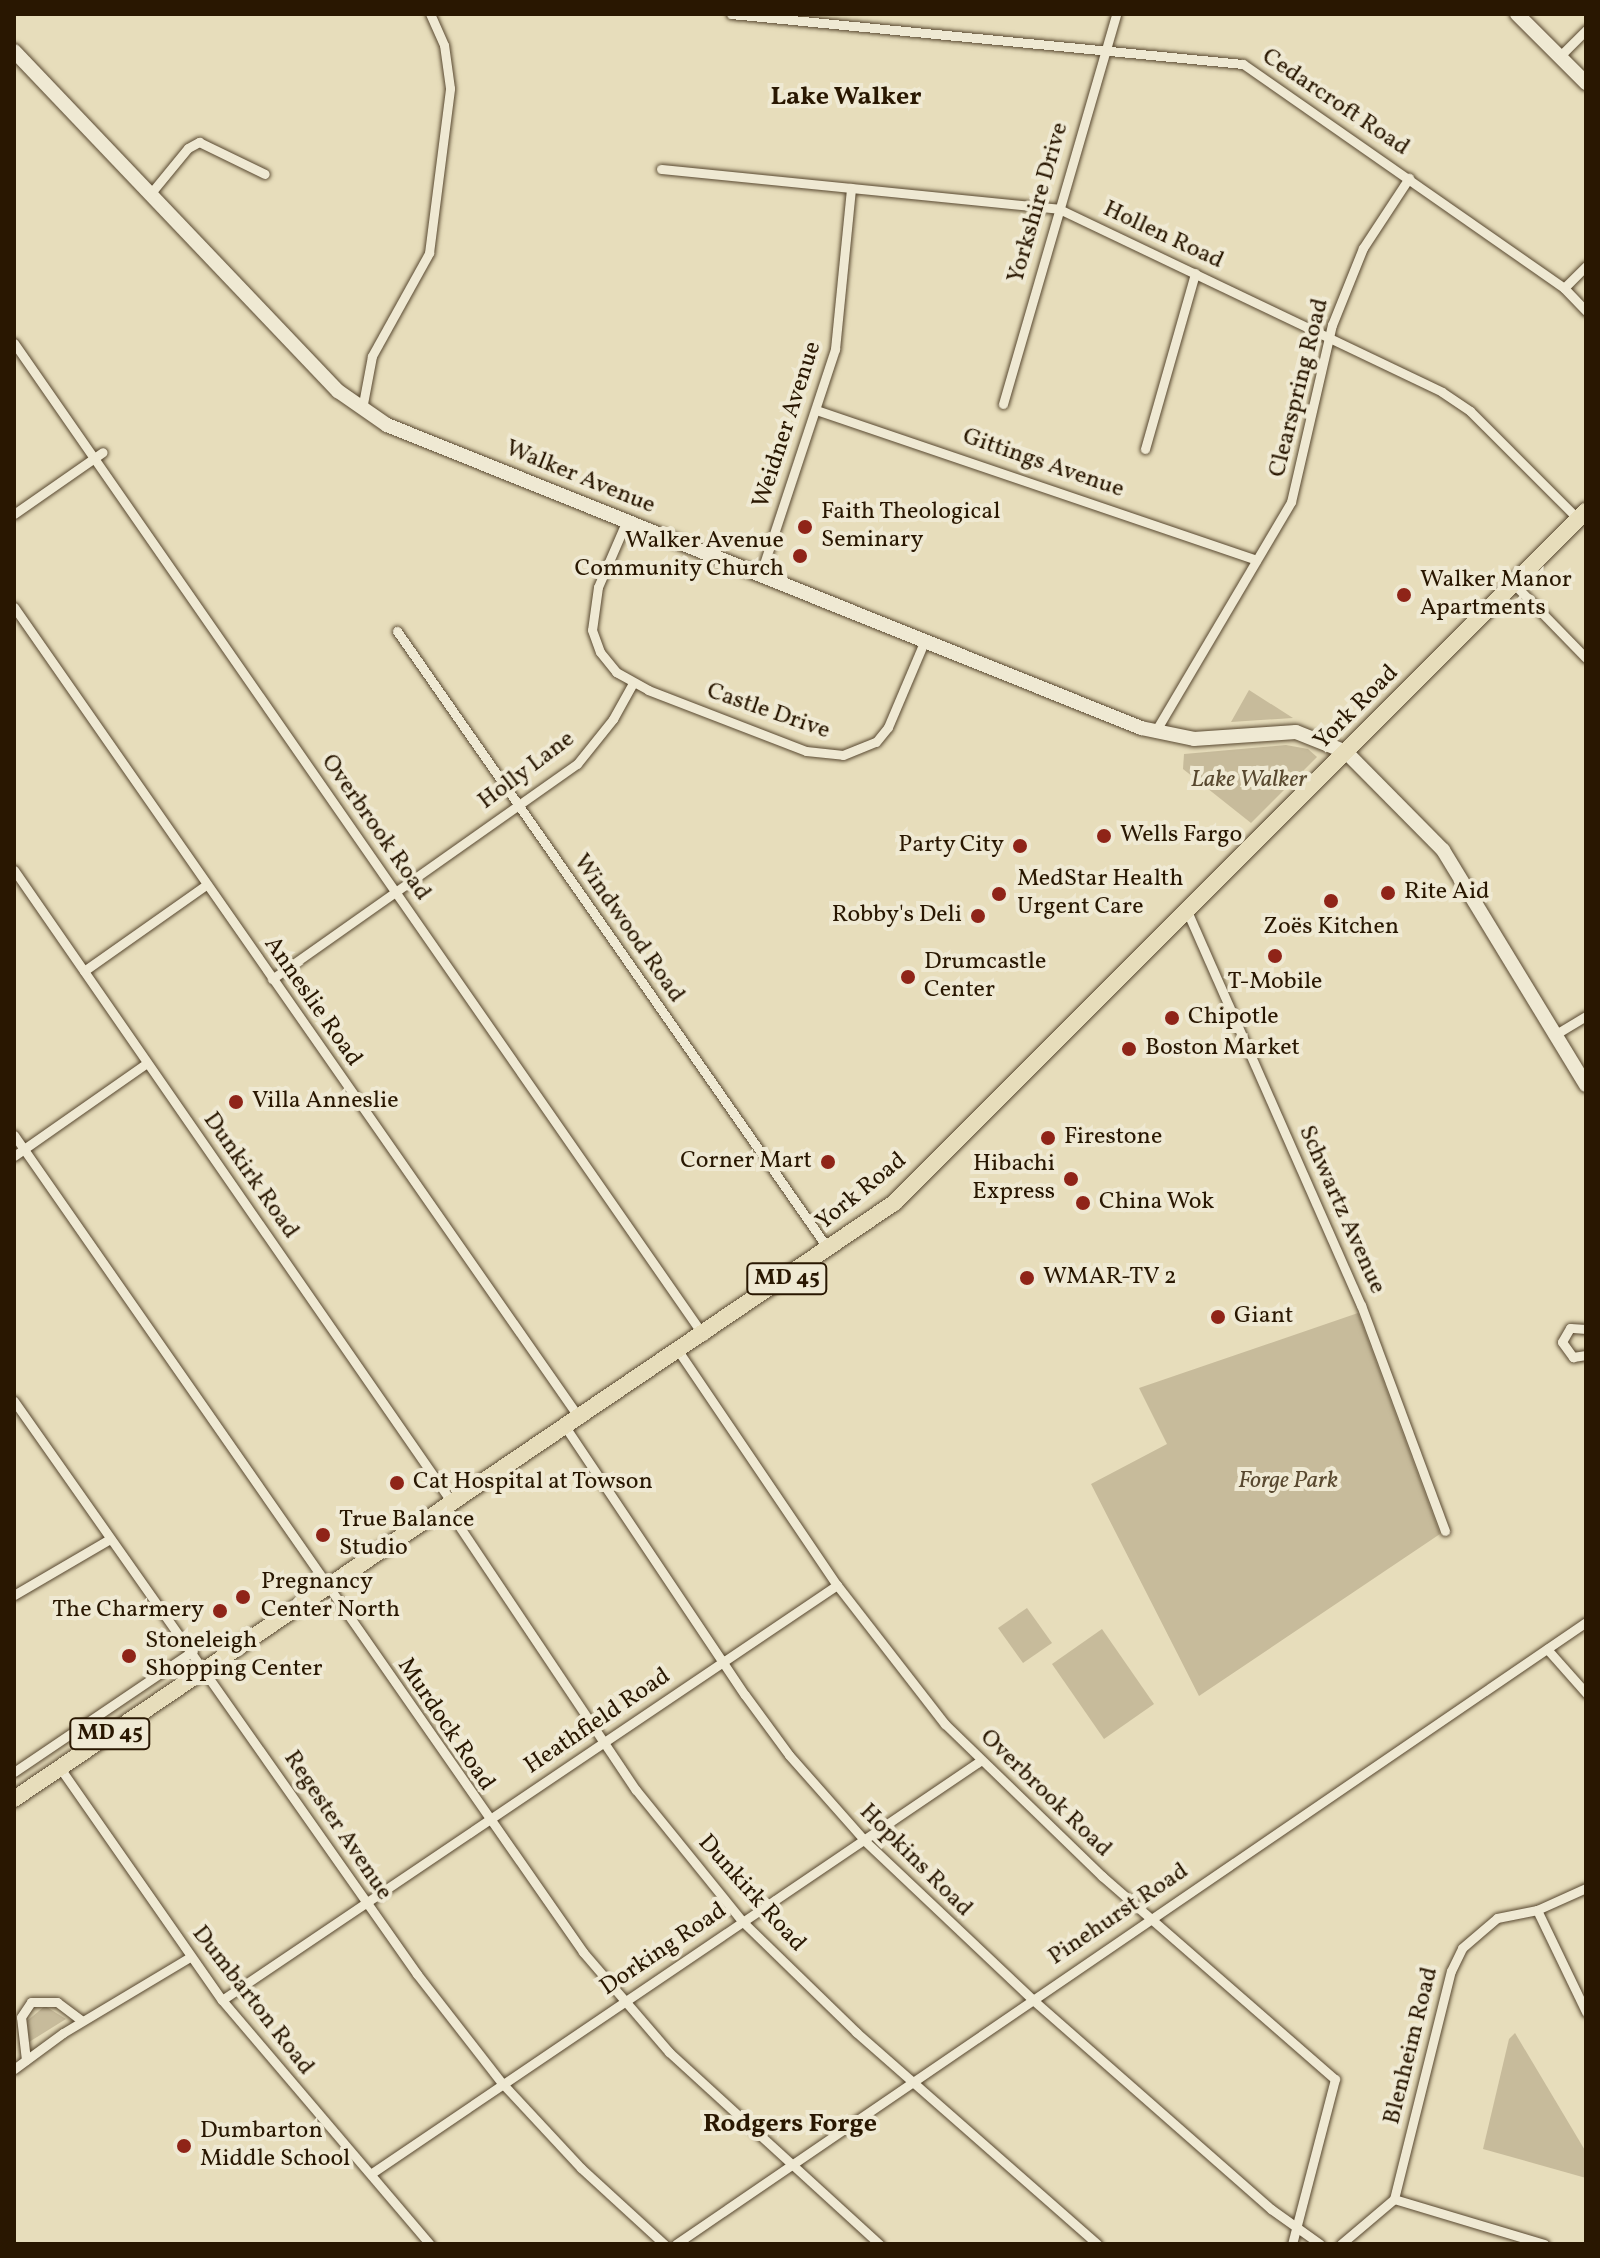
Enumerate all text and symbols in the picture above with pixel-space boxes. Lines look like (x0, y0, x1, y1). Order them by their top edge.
street label: Cedarcroft Road (1256, 43, 1414, 163)
district label: Lake Walker (770, 82, 922, 114)
street label: Yorkshire Drive (1002, 119, 1076, 287)
street label: Hollen Road (1098, 196, 1228, 276)
street label: Clearspring Road (1264, 296, 1336, 480)
street label: Weidner Avenue (748, 338, 828, 512)
street label: Gittings Avenue (959, 423, 1127, 505)
street label: Walker Avenue (501, 435, 659, 521)
place label: Faith Theological Seminary (821, 499, 1001, 555)
marker: Faith Theological Seminary (796, 518, 814, 536)
place label: Walker Avenue Community Church (574, 528, 784, 584)
marker: Walker Avenue Community Church (791, 547, 809, 565)
place label: Walker Manor Apartments (1420, 567, 1572, 623)
marker: Walker Manor Apartments (1395, 586, 1413, 604)
street label: York Road (1309, 660, 1405, 756)
street label: Castle Drive (703, 678, 833, 746)
street label: Holly Lane (473, 725, 581, 817)
street label: Overbrook Road (314, 749, 436, 907)
park label: Lake Walker (1191, 767, 1307, 795)
place label: Wells Fargo (1120, 822, 1242, 850)
marker: Wells Fargo (1095, 827, 1113, 845)
place label: Party City (898, 832, 1004, 860)
marker: Party City (1011, 837, 1029, 855)
street label: Windwood Road (566, 849, 690, 1009)
place label: MedStar Health Urgent Care (1017, 866, 1184, 922)
place label: Rite Aid (1404, 879, 1490, 907)
marker: MedStar Health Urgent Care (988, 883, 1010, 905)
marker: Rite Aid (1379, 884, 1397, 902)
marker: Zoës Kitchen (1322, 892, 1340, 910)
place label: Robby's Deli (832, 902, 962, 930)
marker: Robby's Deli (969, 907, 987, 925)
place label: Zoës Kitchen (1263, 914, 1399, 942)
street label: Anneslie Road (257, 931, 367, 1073)
marker: T-Mobile (1266, 947, 1284, 965)
place label: Drumcastle Center (924, 949, 1046, 1005)
marker: Drumcastle Center (899, 968, 917, 986)
place label: T-Mobile (1228, 969, 1322, 997)
place label: Chipotle (1188, 1004, 1279, 1032)
marker: Chipotle (1163, 1009, 1181, 1027)
place label: Boston Market (1145, 1035, 1300, 1063)
marker: Boston Market (1120, 1040, 1138, 1058)
place label: Villa Anneslie (252, 1088, 399, 1116)
marker: Villa Anneslie (227, 1093, 245, 1111)
street label: Dunkirk Road (196, 1107, 304, 1245)
street label: Schwartz Avenue (1291, 1121, 1391, 1299)
place label: Firestone (1064, 1124, 1162, 1152)
marker: Firestone (1039, 1129, 1057, 1147)
street label: York Road (811, 1147, 913, 1237)
place label: Corner Mart (680, 1148, 812, 1176)
place label: Hibachi Express (972, 1151, 1055, 1207)
marker: Corner Mart (819, 1153, 837, 1171)
marker: Hibachi Express (1062, 1170, 1080, 1188)
place label: China Wok (1099, 1189, 1215, 1217)
marker: China Wok (1074, 1194, 1092, 1212)
road number: MD 45 (745, 1261, 829, 1297)
place label: WMAR-TV 2 (1043, 1264, 1177, 1292)
marker: WMAR-TV 2 (1018, 1269, 1036, 1287)
place label: Giant (1234, 1303, 1293, 1331)
marker: Giant (1209, 1308, 1227, 1326)
park label: Forge Park (1238, 1468, 1338, 1496)
place label: Cat Hospital at Towson (413, 1469, 654, 1497)
marker: Cat Hospital at Towson (388, 1474, 406, 1492)
place label: True Balance Studio (339, 1507, 474, 1563)
marker: True Balance Studio (314, 1526, 332, 1544)
place label: Pregnancy Center North (261, 1569, 400, 1625)
marker: Pregnancy Center North (232, 1586, 254, 1608)
place label: The Charmery (52, 1597, 204, 1625)
marker: The Charmery (211, 1602, 229, 1620)
place label: Stoneleigh Shopping Center (145, 1628, 322, 1684)
marker: Stoneleigh Shopping Center (120, 1647, 138, 1665)
street label: Murdock Road (390, 1653, 500, 1797)
street label: Heathfield Road (520, 1663, 676, 1781)
road number: MD 45 (68, 1716, 152, 1752)
street label: Overbrook Road (973, 1724, 1117, 1864)
street label: Regester Avenue (276, 1746, 398, 1906)
street label: Hopkins Road (852, 1798, 978, 1924)
street label: Dunkirk Road (691, 1829, 811, 1959)
street label: Pinehurst Road (1044, 1858, 1194, 1972)
street label: Dorking Road (595, 1897, 733, 2003)
street label: Dumbarton Road (185, 1921, 319, 2081)
street label: Blenheim Road (1379, 1964, 1445, 2128)
district label: Rodgers Forge (703, 2109, 877, 2141)
place label: Dumbarton Middle School (200, 2118, 350, 2174)
marker: Dumbarton Middle School (175, 2137, 193, 2155)

